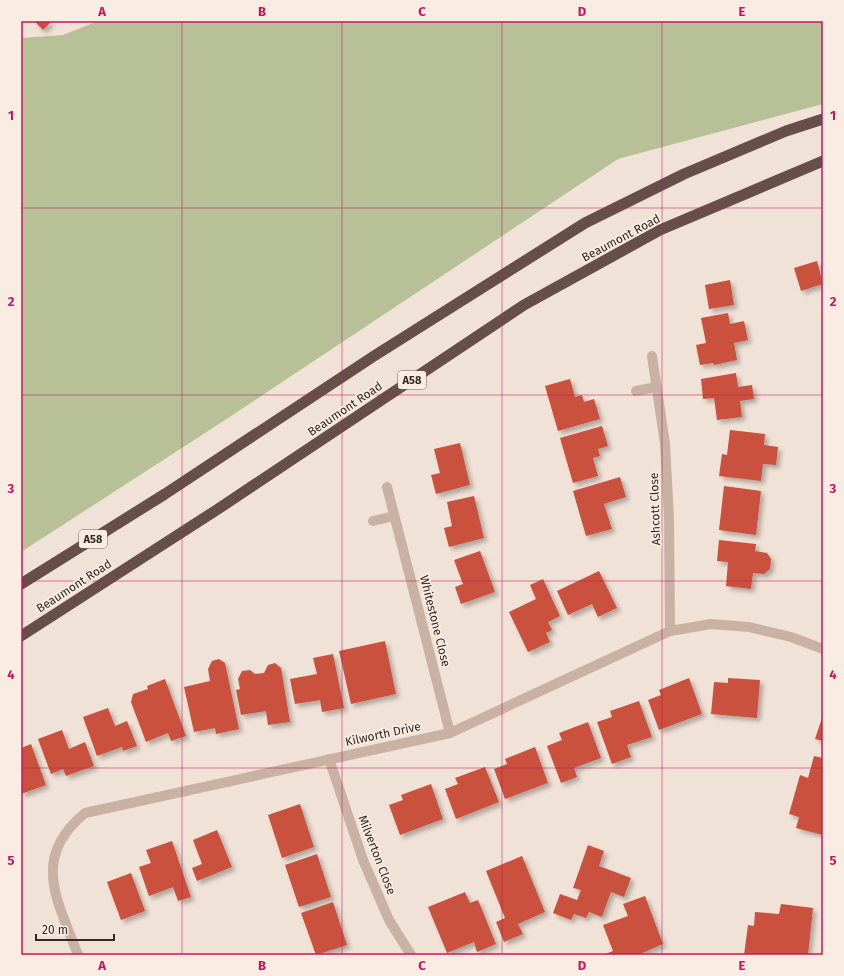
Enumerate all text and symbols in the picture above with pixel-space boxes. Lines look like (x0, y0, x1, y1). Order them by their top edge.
text: A (97, 4, 106, 19)
text: B (258, 4, 266, 19)
text: C (418, 4, 426, 19)
text: D (578, 4, 587, 19)
text: E (739, 4, 746, 19)
text: 1 (8, 108, 14, 123)
text: 1 (830, 108, 836, 123)
street label: Beaumont Road (579, 211, 663, 265)
text: 2 (8, 294, 15, 309)
text: 2 (830, 294, 837, 309)
road number: A58 (398, 371, 426, 389)
street label: Beaumont Road (305, 379, 385, 439)
street label: Ashcott Close (647, 472, 663, 546)
text: 3 (7, 481, 15, 496)
text: 3 (829, 481, 837, 496)
road number: A58 (79, 530, 107, 548)
street label: Beaumont Road (34, 557, 114, 615)
street label: Whitestone Close (417, 574, 453, 668)
text: 4 (7, 667, 15, 682)
text: 4 (829, 667, 837, 682)
street label: Kilworth Drive (344, 719, 422, 749)
street label: Milverton Close (355, 813, 399, 897)
text: 5 (8, 853, 15, 868)
text: 5 (830, 853, 837, 868)
scale bar (36, 916, 114, 942)
text: 20 m (42, 923, 68, 937)
text: A (97, 958, 106, 973)
text: B (258, 958, 266, 973)
text: C (418, 958, 426, 973)
text: D (578, 958, 587, 973)
text: E (739, 958, 746, 973)

